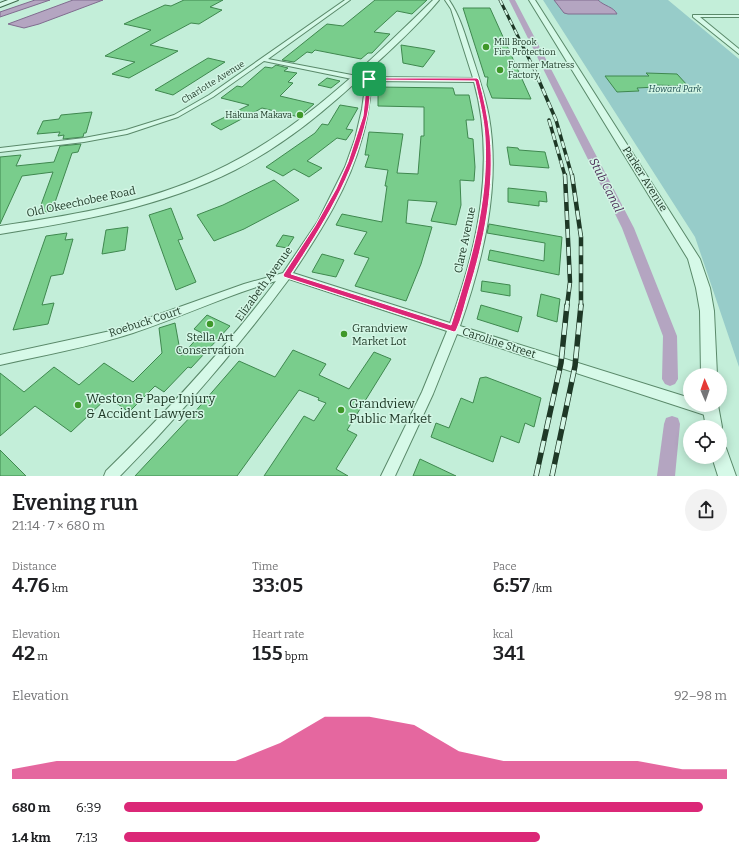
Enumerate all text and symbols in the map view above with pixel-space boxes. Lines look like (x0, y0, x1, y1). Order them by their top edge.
place label: Mill Brook Fire Protection (494, 37, 556, 57)
marker: Mill Brook Fire Protection (481, 42, 491, 52)
street label: Charlotte Avenue (180, 59, 246, 105)
place label: Former Matress Factory (508, 60, 574, 80)
pin (352, 62, 386, 96)
marker: Former Matress Factory (495, 65, 505, 75)
icon: arrive (358, 68, 380, 90)
park label: Howard Park (649, 84, 702, 94)
place label: Hakuna Makava (225, 110, 292, 120)
marker: Hakuna Makava (295, 110, 305, 120)
street label: Parker Avenue (620, 144, 670, 214)
water label: Stub Canal (586, 155, 626, 215)
street label: Old Okeechobee Road (25, 184, 137, 220)
street label: Clare Avenue (452, 206, 478, 274)
street label: Elizabeth Avenue (233, 244, 295, 324)
street label: Roebuck Court (107, 304, 183, 340)
marker: Stella Art Conservation (205, 319, 215, 329)
place label: Grandview Market Lot (352, 322, 408, 348)
street label: Caroline Street (461, 325, 537, 361)
marker: Grandview Market Lot (339, 329, 349, 339)
place label: Stella Art Conservation (176, 331, 244, 357)
north arrow (683, 368, 727, 412)
map controls (683, 368, 727, 464)
place label: Weston & Pape Injury & Accident Lawyers (86, 391, 215, 421)
place label: Grandview Public Market (349, 396, 432, 426)
marker: Weston & Pape Injury & Accident Lawyers (73, 400, 83, 410)
marker: Grandview Public Market (336, 405, 346, 415)
button: locate (683, 420, 727, 464)
text: Evening run (12, 489, 138, 516)
button: share (685, 489, 727, 531)
text: 21:14 · 7 × 680 m (12, 518, 105, 533)
text: Distance (12, 560, 57, 573)
text: Time (252, 560, 278, 573)
text: Pace (493, 560, 516, 573)
text: 4.76 (12, 573, 50, 597)
text: 33:05 (252, 573, 303, 597)
text: 6:57 (493, 573, 530, 597)
text: km (50, 582, 68, 595)
text: /km (530, 582, 552, 595)
text: Elevation (12, 628, 60, 641)
text: Heart rate (252, 628, 304, 641)
text: kcal (493, 628, 513, 641)
text: 42 (12, 641, 35, 665)
text: 155 (252, 641, 283, 665)
text: 341 (493, 641, 525, 665)
text: m (35, 650, 48, 663)
text: bpm (283, 650, 308, 663)
text: Elevation (12, 688, 69, 703)
text: 92–98 m (674, 688, 727, 703)
text: 680 m (12, 800, 51, 815)
text: 6:39 (76, 800, 101, 815)
text: 1.4 km (12, 830, 51, 845)
text: 7:13 (76, 830, 98, 845)

